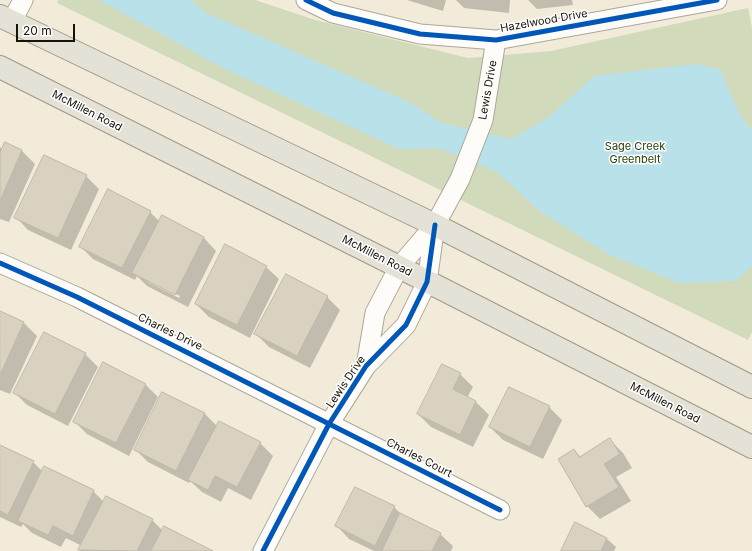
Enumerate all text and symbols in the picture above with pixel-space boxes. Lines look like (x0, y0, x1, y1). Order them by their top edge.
street label: Hazelwood Drive (499, 7, 589, 35)
scale bar (18, 16, 77, 42)
text: 20 m (23, 23, 52, 38)
street label: Lewis Drive (476, 59, 500, 121)
street label: McMillen Road (50, 88, 124, 134)
park label: Sage Creek Greenbelt (605, 140, 665, 166)
street label: McMillen Road (340, 233, 414, 279)
street label: Charles Drive (136, 311, 204, 353)
street label: Lewis Drive (324, 353, 368, 411)
street label: McMillen Road (628, 380, 702, 426)
street label: Charles Court (384, 436, 454, 480)

